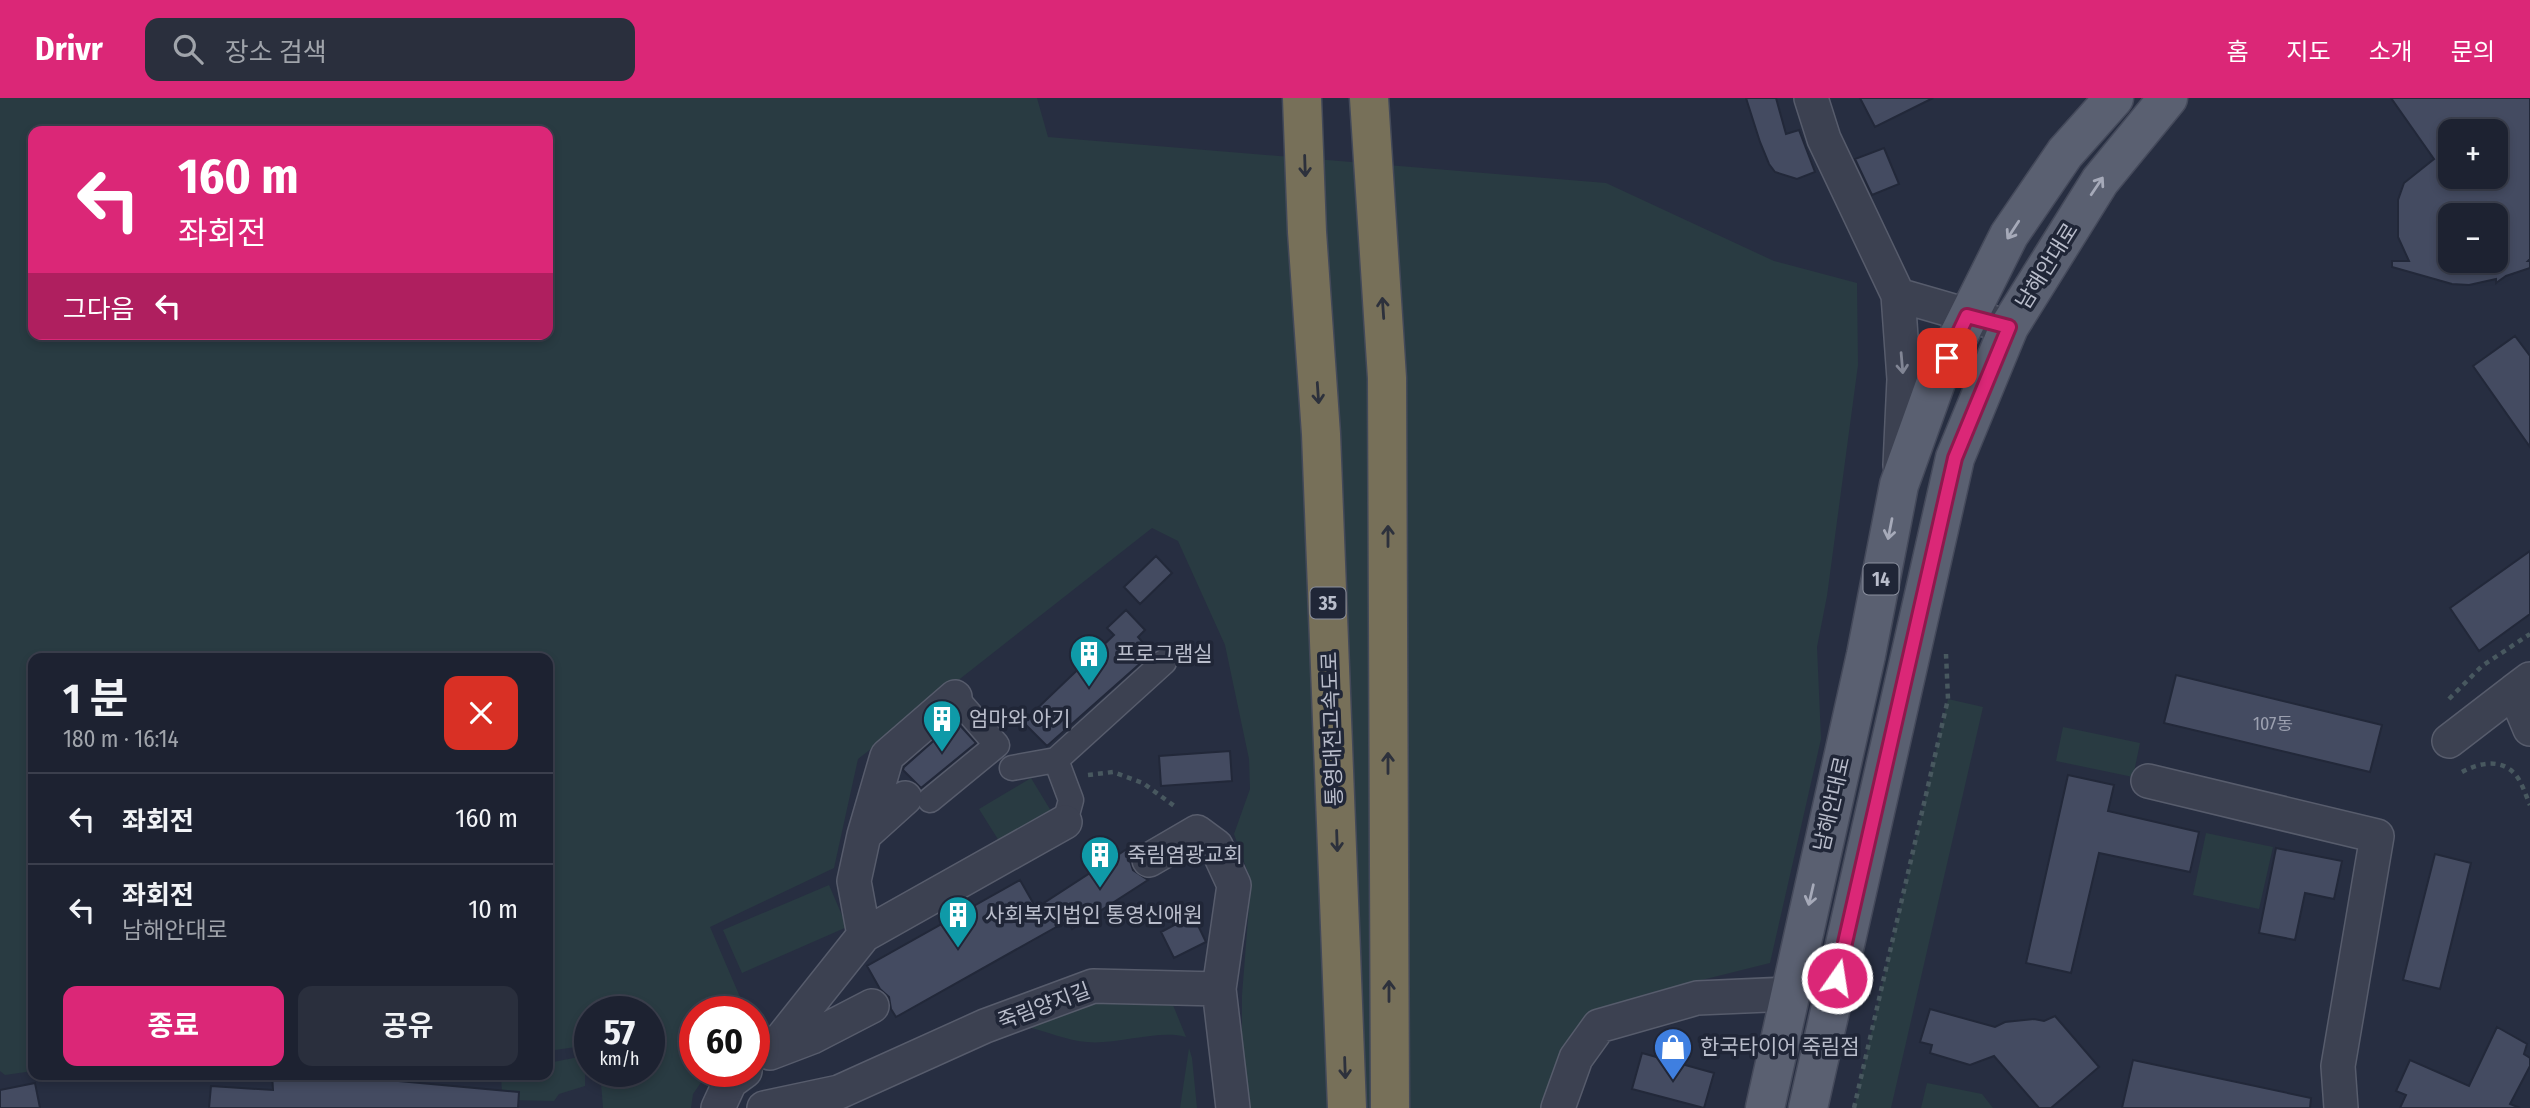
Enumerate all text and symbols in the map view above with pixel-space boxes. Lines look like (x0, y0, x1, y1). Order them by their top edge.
search box (145, 18, 635, 81)
text: Drivr (35, 29, 103, 69)
icon: search (169, 30, 207, 68)
text: 장소 검색 (225, 37, 327, 68)
text: 홈 (2226, 38, 2248, 66)
text: 지도 (2286, 38, 2331, 66)
text: 소개 (2369, 38, 2413, 66)
text: 문의 (2451, 38, 2495, 66)
map controls (2438, 119, 2508, 273)
button: + (2438, 119, 2508, 189)
text: 160 m (178, 147, 299, 206)
icon: left (63, 154, 154, 245)
one-way arrow (1298, 154, 1311, 177)
one-way arrow (2090, 177, 2105, 196)
button: − (2438, 203, 2508, 273)
text: 좌회전 (178, 214, 266, 252)
street label: 남해안대로 (2010, 218, 2084, 314)
one-way arrow (2006, 220, 2021, 239)
icon: left (149, 287, 187, 325)
text: 그다음 (63, 294, 135, 325)
one-way arrow (1376, 297, 1389, 320)
pin (1917, 328, 1977, 388)
icon: arrive (1928, 339, 1966, 377)
one-way arrow (1896, 351, 1909, 374)
one-way arrow (1312, 381, 1325, 404)
one-way arrow (1883, 517, 1897, 540)
one-way arrow (1381, 525, 1395, 548)
road number: 14 (1864, 564, 1898, 594)
road number: 35 (1310, 588, 1346, 618)
building icon: 프로그램실 (1068, 633, 1110, 688)
place label: 프로그램실 (1116, 641, 1213, 667)
street label: 통영대전고속도로 (1316, 651, 1348, 807)
text: 1 분 (63, 674, 128, 724)
button: close (444, 676, 518, 750)
building icon: 엄마와 아기 (921, 698, 963, 753)
place label: 엄마와 아기 (969, 706, 1071, 732)
house number: 107동 (2253, 713, 2293, 735)
text: 180 m · 16:14 (63, 725, 179, 753)
one-way arrow (1382, 752, 1395, 775)
street label: 남해안대로 (1808, 754, 1856, 854)
icon: left (63, 800, 101, 838)
text: 160 m (455, 803, 518, 834)
text: 좌회전 (122, 806, 194, 837)
one-way arrow (1330, 829, 1343, 852)
building icon: 죽림염광교회 (1079, 834, 1121, 889)
place label: 죽림염광교회 (1127, 842, 1243, 868)
text: 좌회전 (122, 880, 194, 911)
one-way arrow (1804, 883, 1818, 906)
icon: left (63, 891, 101, 929)
text: 10 m (468, 894, 518, 925)
building icon: 사회복지법인 통영신애원 (937, 894, 979, 949)
place label: 사회복지법인 통영신애원 (985, 902, 1202, 928)
text: 남해안대로 (122, 916, 228, 944)
position arrow (1800, 941, 1874, 1015)
street label: 죽림양지길 (994, 977, 1094, 1035)
one-way arrow (1382, 980, 1396, 1003)
button: 종료 (63, 986, 284, 1066)
button: 공유 (298, 986, 518, 1066)
speed limit sign: 60 (679, 996, 770, 1087)
text: 57 (604, 1011, 635, 1053)
shop icon: 한국타이어 죽림점 (1652, 1026, 1694, 1081)
place label: 한국타이어 죽림점 (1700, 1034, 1860, 1060)
text: km/h (599, 1048, 640, 1070)
one-way arrow (1339, 1056, 1352, 1079)

